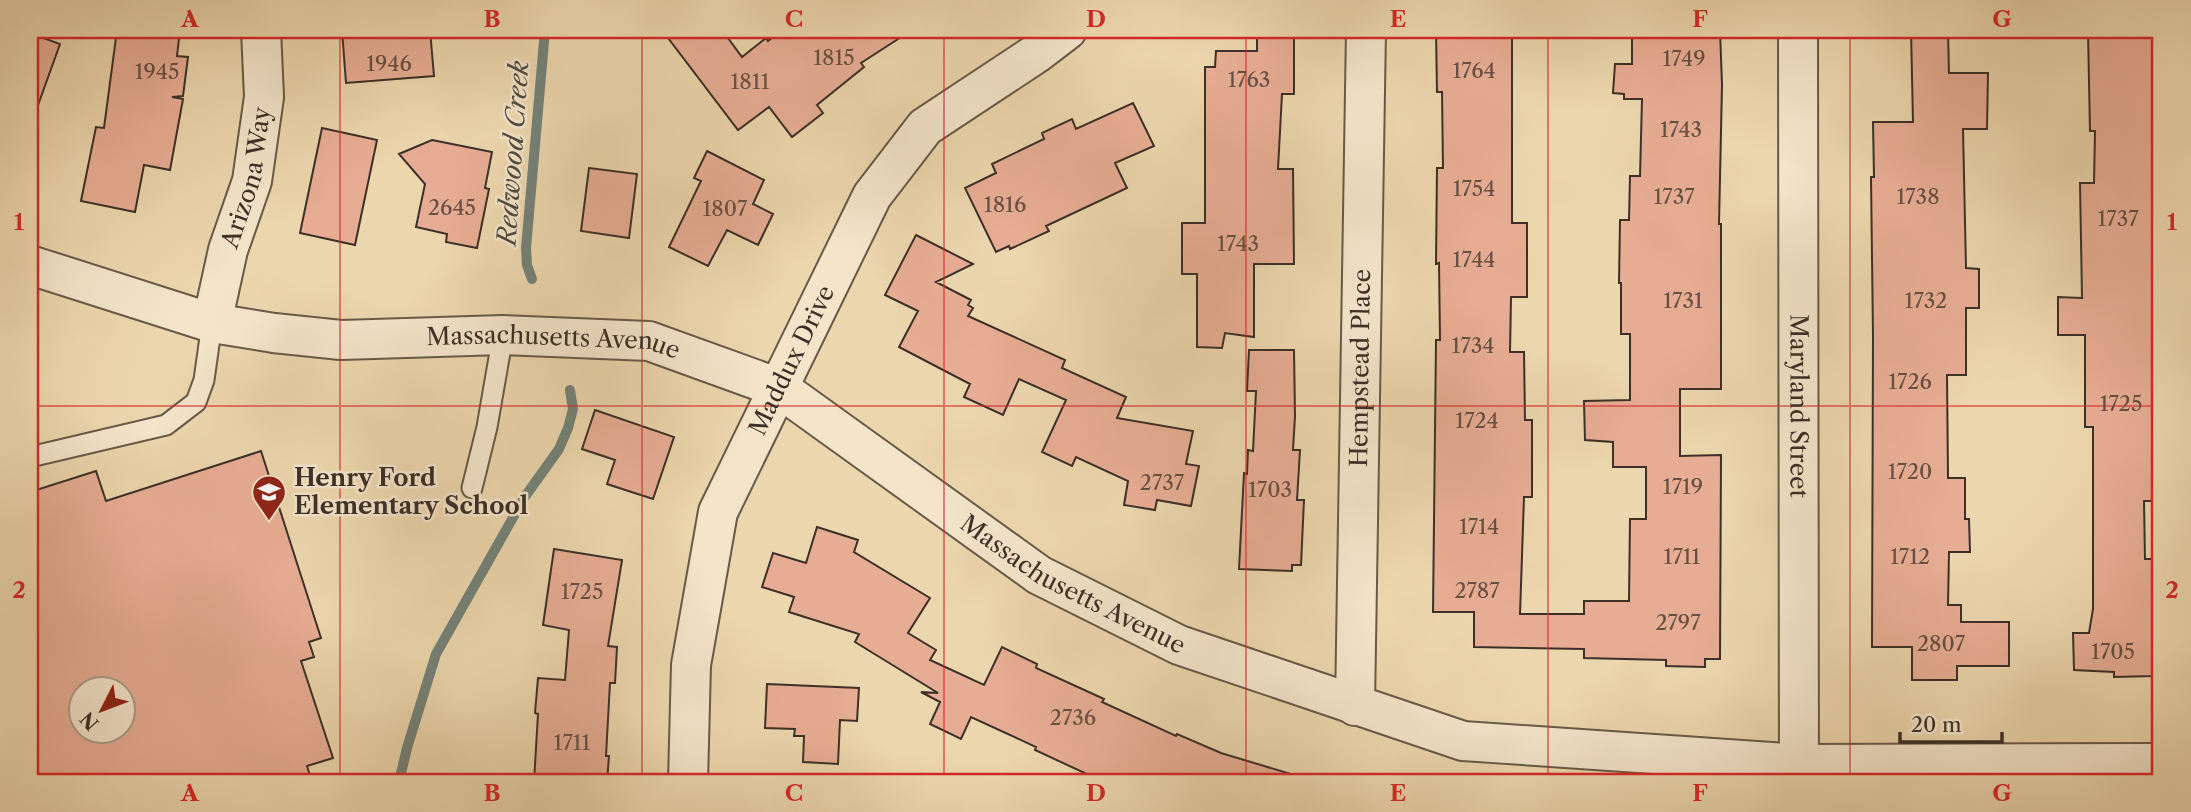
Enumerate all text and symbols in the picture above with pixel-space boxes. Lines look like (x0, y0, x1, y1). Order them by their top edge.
text: A (180, 5, 200, 33)
text: B (483, 5, 501, 33)
text: C (785, 5, 803, 33)
text: D (1086, 5, 1106, 33)
text: E (1390, 5, 1406, 33)
text: F (1692, 5, 1708, 33)
text: G (1992, 5, 2012, 33)
house number: 1815 (813, 45, 855, 70)
house number: 1749 (1663, 46, 1705, 71)
house number: 1946 (366, 51, 412, 76)
house number: 1764 (1452, 58, 1496, 83)
house number: 1945 (135, 59, 179, 84)
water label: Redwood Creek (490, 59, 535, 248)
house number: 1763 (1228, 67, 1270, 92)
house number: 1811 (731, 69, 770, 94)
street label: Arizona Way (214, 104, 276, 253)
house number: 1743 (1660, 117, 1702, 142)
house number: 1754 (1453, 176, 1495, 201)
house number: 1737 (1653, 184, 1695, 209)
house number: 1738 (1896, 184, 1940, 209)
house number: 1816 (984, 192, 1026, 217)
house number: 2645 (428, 195, 476, 220)
house number: 1807 (703, 196, 748, 221)
house number: 1737 (2097, 206, 2139, 231)
text: 1 (14, 208, 25, 236)
text: 1 (2167, 208, 2178, 236)
house number: 1743 (1217, 231, 1259, 256)
house number: 1744 (1453, 247, 1495, 272)
street label: Hempstead Place (1344, 269, 1376, 467)
street label: Maddux Drive (743, 280, 840, 440)
house number: 1731 (1663, 288, 1703, 313)
house number: 1732 (1905, 288, 1947, 313)
street label: Maryland Street (1784, 314, 1814, 499)
street label: Massachusetts Avenue (426, 320, 684, 365)
house number: 1734 (1452, 333, 1494, 358)
house number: 1726 (1888, 369, 1932, 394)
house number: 1725 (2100, 391, 2142, 416)
house number: 1724 (1455, 408, 1499, 433)
house number: 1720 (1888, 459, 1932, 484)
place label: Henry Ford Elementary School (294, 463, 528, 520)
house number: 2737 (1140, 470, 1185, 495)
school or university icon: Henry Ford Elementary School (250, 473, 288, 522)
house number: 1719 (1663, 474, 1703, 499)
house number: 1703 (1248, 477, 1292, 502)
street label: Massachusetts Avenue (955, 508, 1190, 660)
house number: 1714 (1459, 514, 1499, 539)
house number: 1711 (1664, 544, 1701, 569)
house number: 1712 (1890, 544, 1930, 569)
text: 2 (12, 576, 26, 604)
text: 2 (2165, 576, 2179, 604)
house number: 2787 (1454, 578, 1500, 603)
house number: 1725 (561, 579, 603, 604)
house number: 2797 (1655, 610, 1701, 635)
house number: 2807 (1917, 631, 1966, 656)
house number: 1705 (2091, 639, 2135, 664)
north arrow (66, 676, 136, 746)
scale bar (1900, 700, 2002, 744)
house number: 2736 (1050, 705, 1096, 730)
text: N (76, 707, 104, 735)
text: 20 m (1911, 712, 1962, 737)
house number: 1711 (554, 730, 591, 755)
text: A (180, 779, 200, 807)
text: B (483, 779, 501, 807)
text: C (785, 779, 803, 807)
text: D (1086, 779, 1106, 807)
text: E (1390, 779, 1406, 807)
text: F (1692, 779, 1708, 807)
text: G (1992, 779, 2012, 807)

